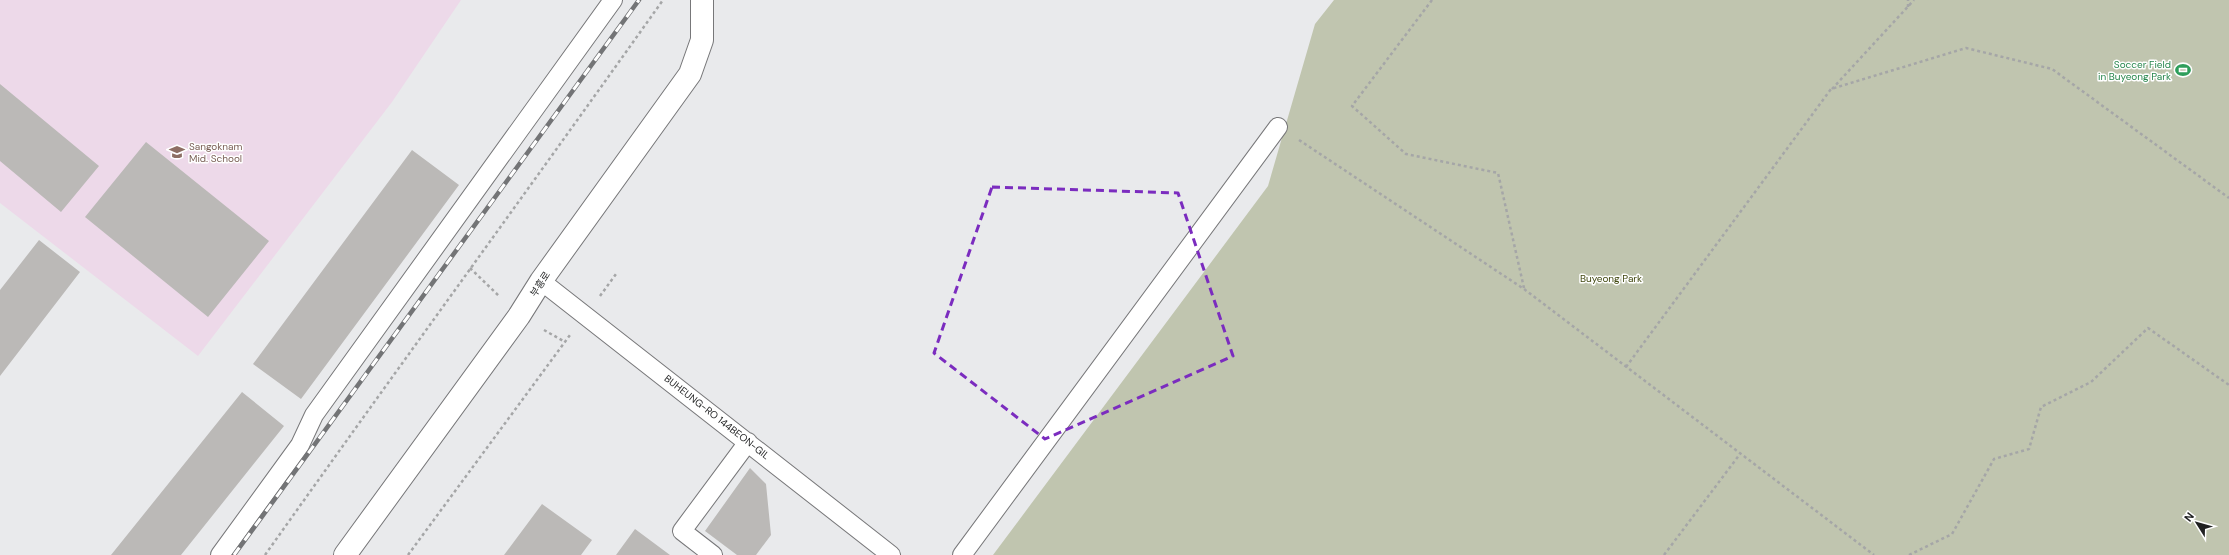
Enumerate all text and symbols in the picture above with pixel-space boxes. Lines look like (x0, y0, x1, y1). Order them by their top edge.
place label: Soccer Field in Buyeong Park (2098, 58, 2171, 83)
sports icon: Soccer Field in Buyeong Park (2174, 61, 2192, 79)
place label: Sangoknam Mid. School (189, 140, 243, 165)
school or university icon: Sangoknam Mid. School (168, 143, 186, 161)
street label: 부흥로 (527, 269, 553, 299)
park label: Buyeong Park (1580, 272, 1642, 285)
street label: BUHEUNG-RO 144BEON-GIL (662, 372, 772, 462)
north arrow (2177, 503, 2217, 543)
text: N (2181, 510, 2197, 524)

